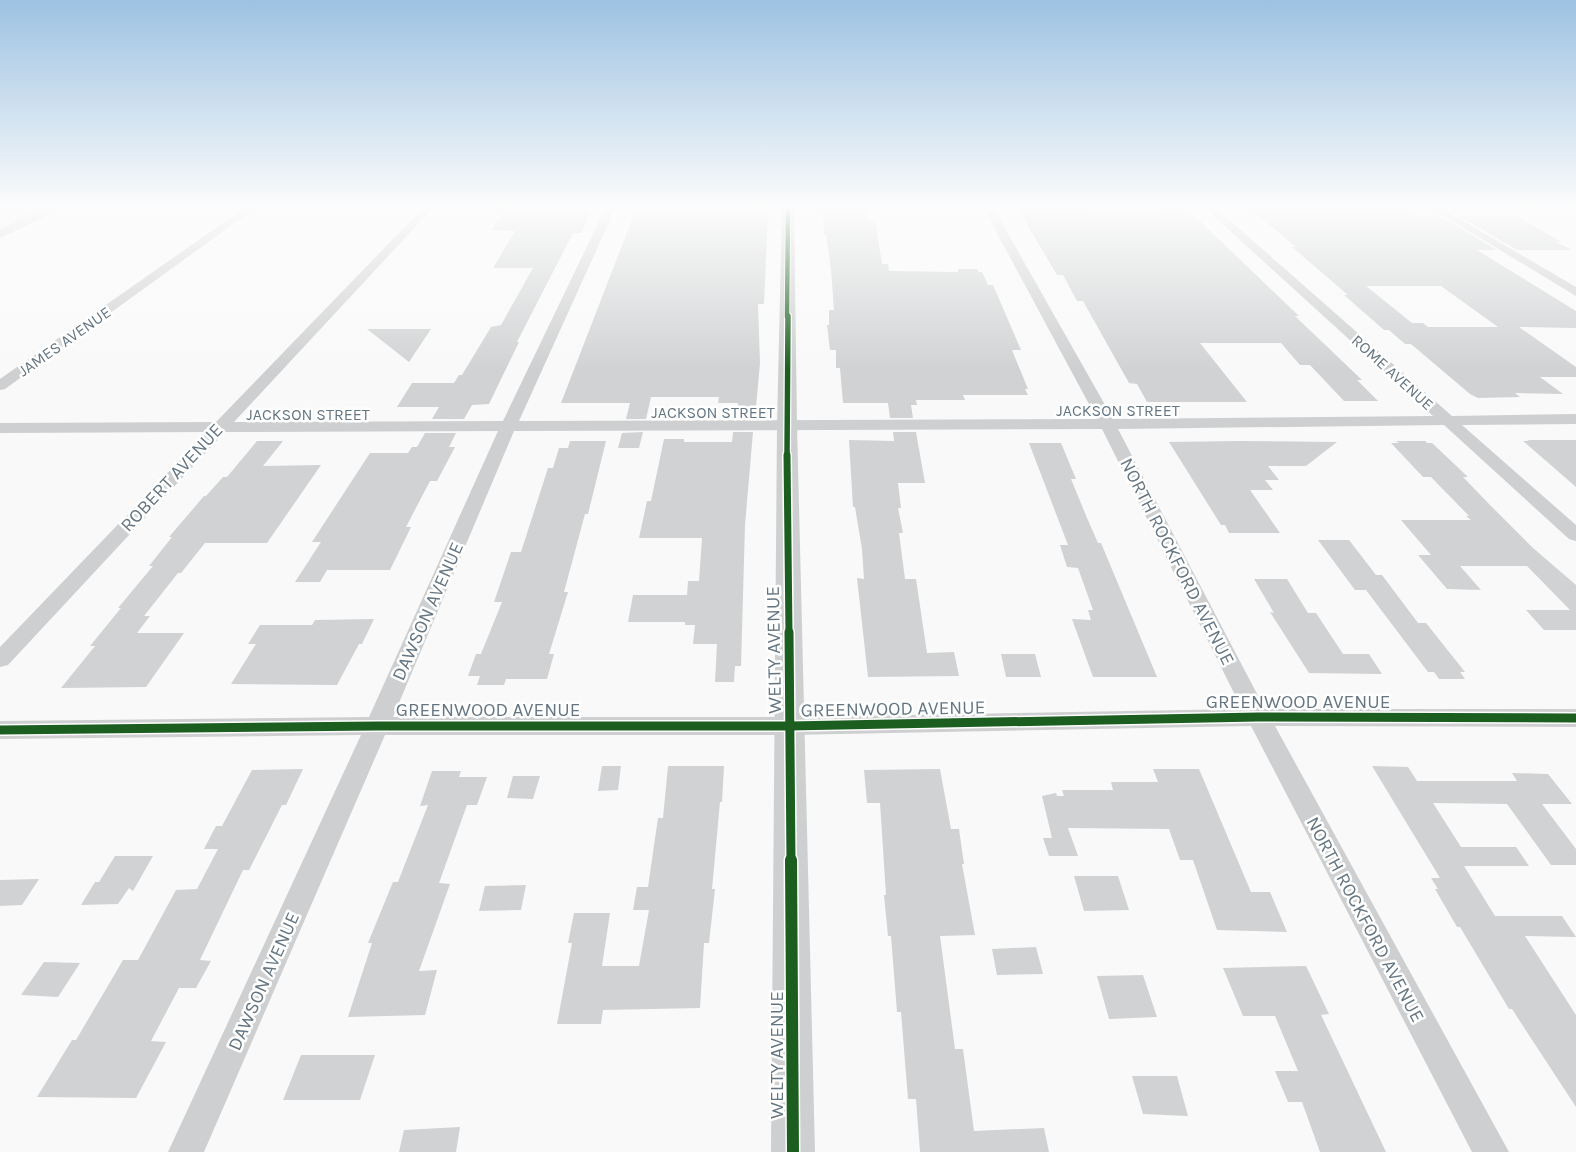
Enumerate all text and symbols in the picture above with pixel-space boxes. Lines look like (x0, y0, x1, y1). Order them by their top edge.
street label: JAMES AVENUE (14, 302, 114, 380)
street label: ROME AVENUE (1348, 331, 1438, 414)
street label: JACKSON STREET (1056, 401, 1180, 420)
street label: JACKSON STREET (651, 403, 775, 422)
street label: JACKSON STREET (246, 405, 370, 424)
street label: ROBERT AVENUE (116, 419, 227, 536)
street label: NORTH ROCKFORD AVENUE (1115, 454, 1239, 669)
street label: DAWSON AVENUE (388, 539, 468, 684)
street label: WELTY AVENUE (762, 586, 786, 714)
street label: GREENWOOD AVENUE (1206, 691, 1390, 713)
street label: GREENWOOD AVENUE (801, 696, 986, 722)
street label: GREENWOOD AVENUE (396, 699, 580, 721)
street label: NORTH ROCKFORD AVENUE (1302, 813, 1429, 1026)
street label: DAWSON AVENUE (224, 909, 304, 1054)
street label: WELTY AVENUE (766, 991, 788, 1119)

